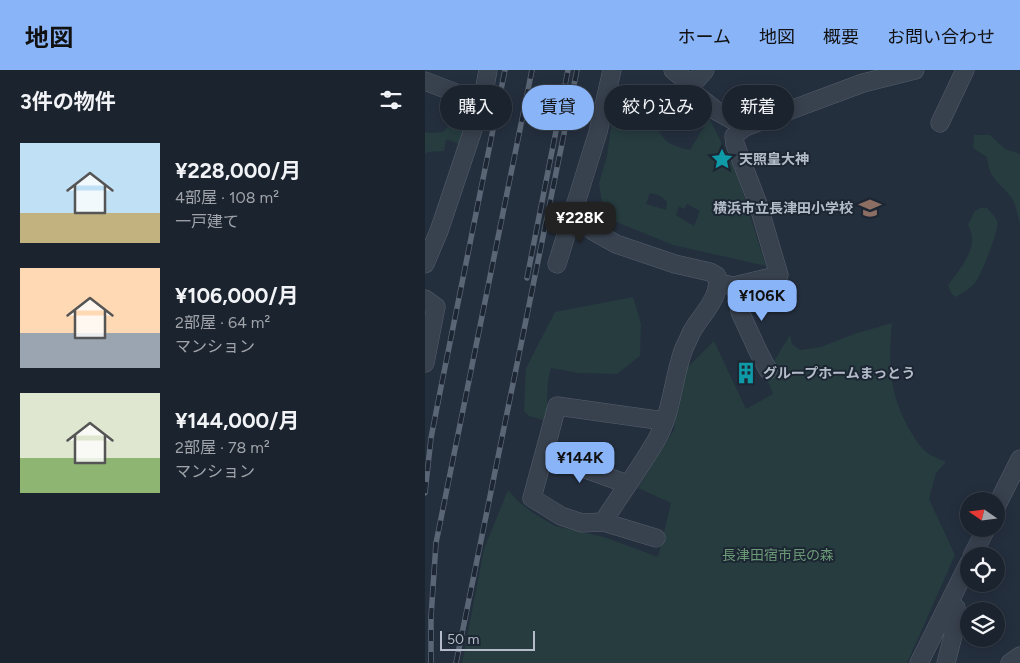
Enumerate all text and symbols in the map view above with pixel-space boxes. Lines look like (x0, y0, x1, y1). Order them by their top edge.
text: 地図 (25, 23, 73, 52)
text: ホーム (678, 26, 731, 48)
text: 地図 (759, 26, 795, 48)
text: 概要 (823, 26, 859, 48)
text: お問い合わせ (887, 26, 995, 48)
chip: 購入 (440, 85, 512, 130)
chip: 賃貸 (522, 85, 594, 130)
chip: 絞り込み (604, 85, 712, 130)
chip: 新着 (722, 85, 794, 130)
icon: filters (377, 86, 405, 114)
text: 3件の物件 (20, 89, 116, 114)
place icon: 天照皇大神 (709, 146, 735, 172)
place label: 天照皇大神 (739, 151, 809, 168)
text: ¥228,000/月 (175, 158, 301, 183)
icon: home (60, 163, 120, 223)
text: 4部屋 · 108 m² (175, 188, 279, 207)
school or university icon: 横浜市立長津田小学校 (857, 195, 883, 221)
place label: 横浜市立長津田小学校 (713, 200, 853, 217)
pin: ¥228K (545, 202, 615, 244)
text: ¥228K (556, 208, 604, 227)
text: 一戸建て (175, 212, 239, 231)
pin: ¥106K (727, 280, 797, 322)
text: ¥106,000/月 (175, 283, 298, 308)
text: ¥106K (739, 286, 785, 305)
icon: home (60, 288, 120, 348)
text: 2部屋 · 64 m² (175, 313, 270, 332)
text: マンション (175, 337, 255, 356)
building icon: グループホームまっとう (733, 360, 759, 386)
place label: グループホームまっとう (763, 365, 915, 382)
text: ¥144,000/月 (175, 408, 299, 433)
icon: home (60, 413, 120, 473)
text: 2部屋 · 78 m² (175, 438, 270, 457)
pin: ¥144K (545, 442, 615, 484)
text: ¥144K (556, 448, 604, 467)
text: マンション (175, 462, 255, 481)
north arrow (960, 492, 1005, 538)
map controls (960, 492, 1005, 647)
park label: 長津田宿市民の森 (722, 547, 834, 564)
button: locate (960, 547, 1005, 592)
button: layers (960, 602, 1005, 647)
scale bar (440, 628, 535, 651)
text: 50 m (447, 631, 479, 648)

